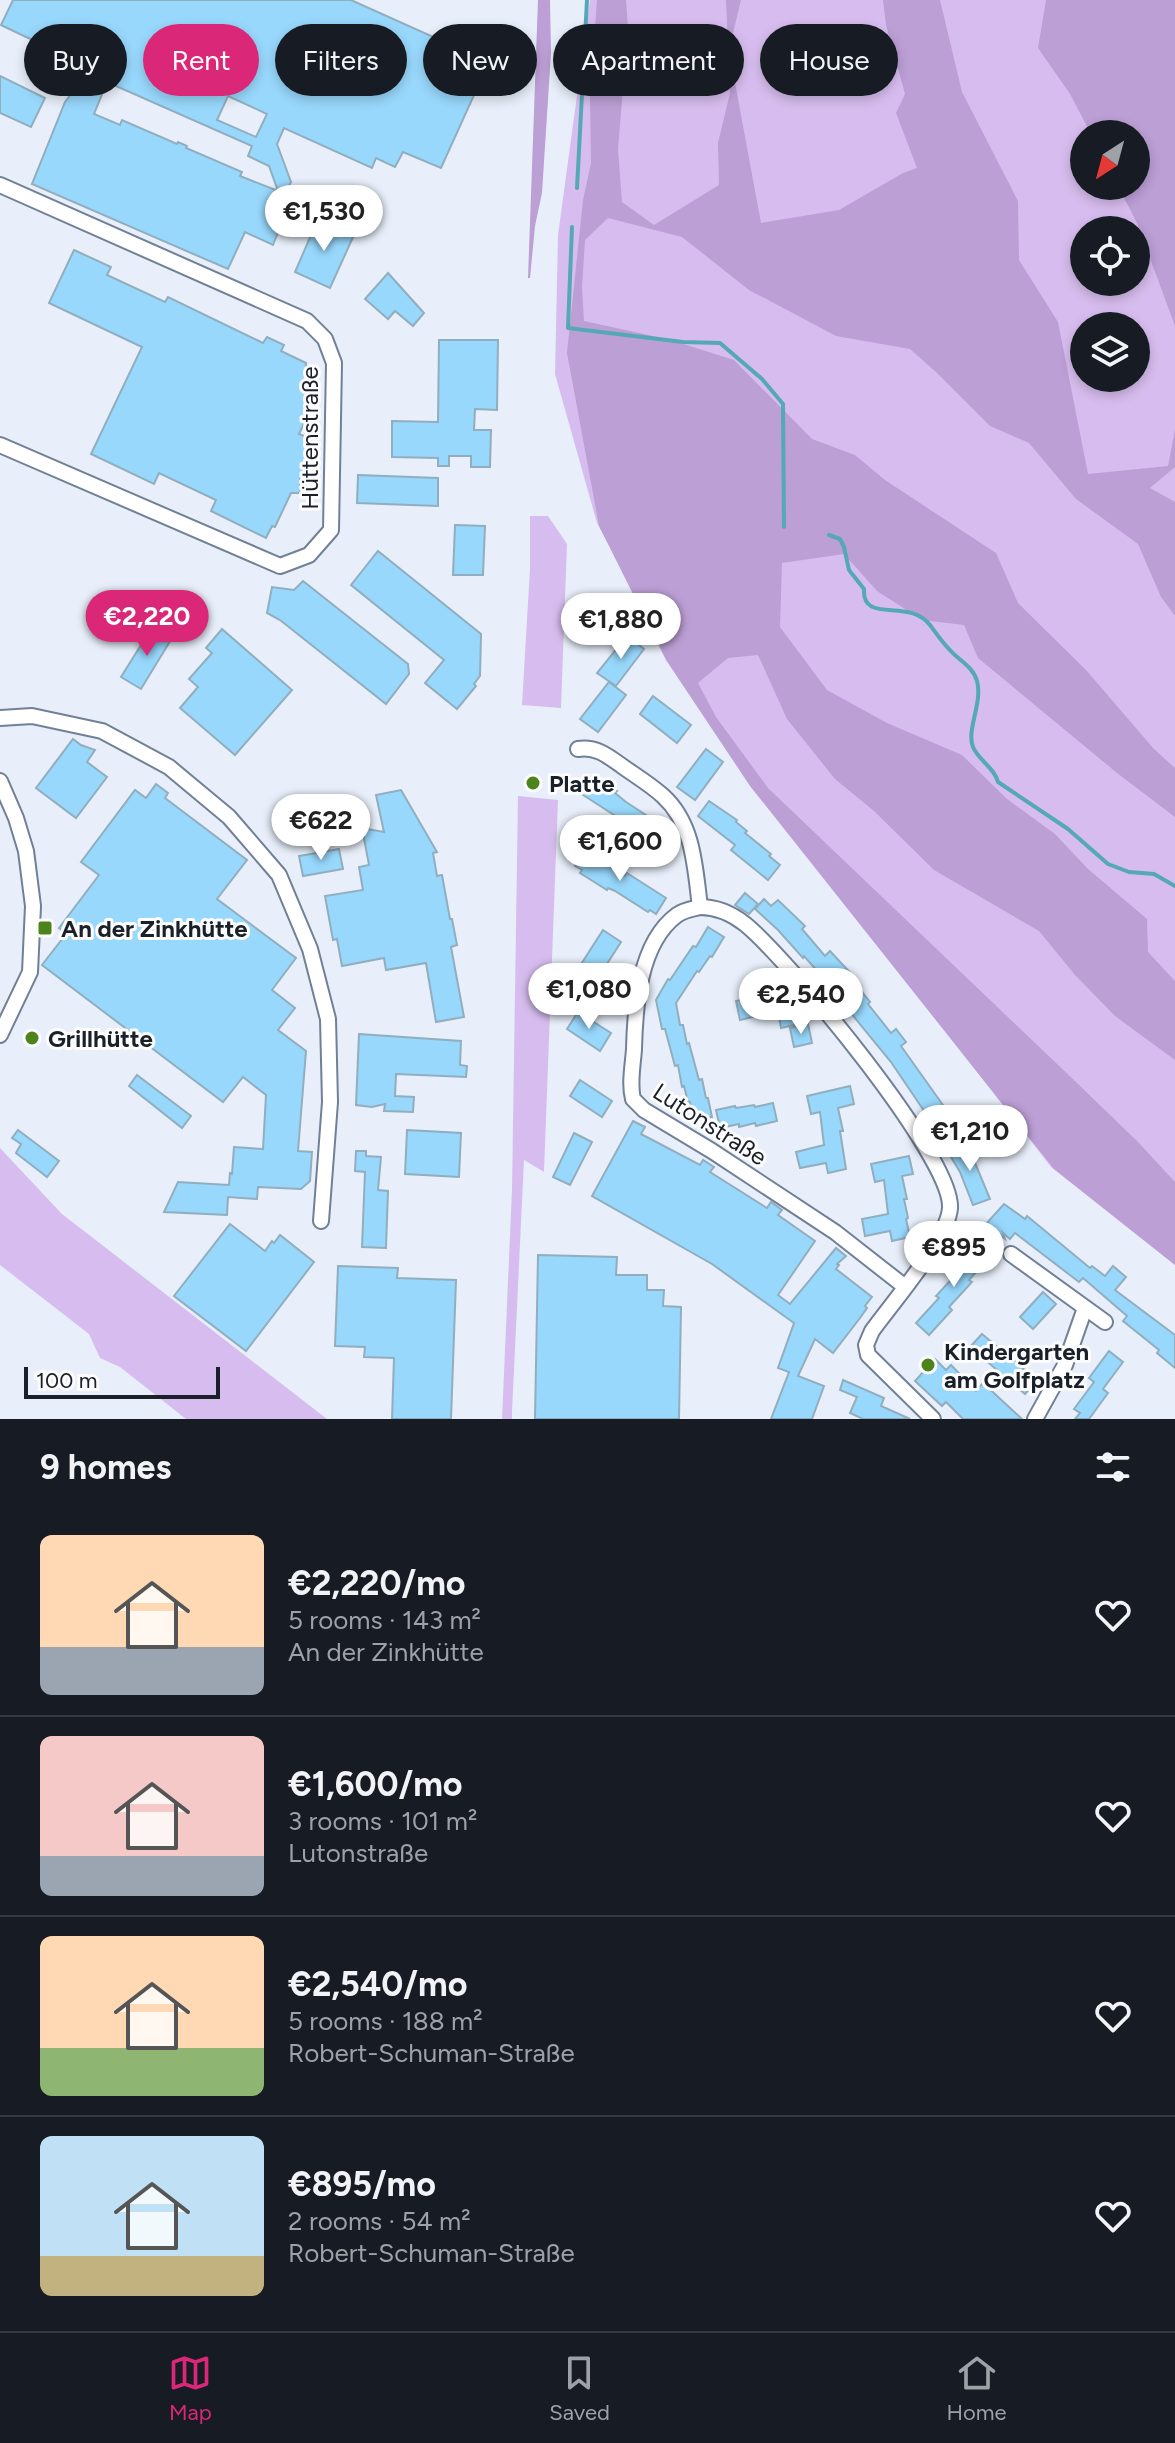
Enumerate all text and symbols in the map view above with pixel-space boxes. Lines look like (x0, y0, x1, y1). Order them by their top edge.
chip: Buy (24, 24, 127, 96)
chip: Rent (143, 24, 259, 96)
chip: Filters (275, 24, 407, 96)
chip: New (423, 24, 537, 96)
chip: Apartment (553, 24, 744, 96)
chip: House (760, 24, 898, 96)
north arrow (1070, 120, 1150, 200)
map controls (1070, 120, 1150, 392)
pin: €1,530 (259, 185, 389, 253)
text: €1,530 (283, 195, 365, 227)
button: locate (1070, 216, 1150, 296)
button: layers (1070, 312, 1150, 392)
street label: Hüttenstraße (295, 366, 324, 510)
pin: €2,220 (82, 590, 212, 658)
pin: €1,880 (556, 593, 686, 661)
text: €2,220 (104, 600, 190, 632)
text: €1,880 (579, 603, 663, 635)
place label: Platte (549, 769, 615, 798)
marker: Platte (524, 774, 542, 792)
pin: €622 (274, 794, 368, 862)
text: €622 (289, 804, 353, 836)
pin: €1,600 (555, 815, 685, 883)
text: €1,600 (578, 825, 662, 857)
place label: An der Zinkhütte (61, 914, 248, 943)
marker: An der Zinkhütte (36, 919, 54, 937)
pin: €1,080 (524, 963, 654, 1031)
pin: €2,540 (736, 968, 866, 1036)
text: €1,080 (546, 973, 632, 1005)
text: €2,540 (757, 978, 845, 1010)
place label: Grillhütte (48, 1024, 153, 1053)
marker: Grillhütte (23, 1029, 41, 1047)
street label: Lutonstraße (648, 1077, 772, 1171)
pin: €1,210 (905, 1105, 1035, 1173)
text: €1,210 (931, 1115, 1009, 1147)
pin: €895 (907, 1221, 1001, 1289)
text: €895 (922, 1231, 986, 1263)
place label: Kindergarten am Golfplatz (944, 1337, 1089, 1394)
marker: Kindergarten am Golfplatz (919, 1356, 937, 1374)
scale bar (24, 1363, 220, 1399)
text: 100 m (36, 1367, 97, 1394)
icon: filters (1091, 1445, 1135, 1489)
text: 9 homes (40, 1447, 171, 1488)
text: €2,220/mo (288, 1563, 466, 1604)
icon: home (104, 1567, 200, 1663)
icon: heart (1091, 1593, 1135, 1637)
text: 5 rooms · 143 m² (288, 1604, 481, 1636)
text: An der Zinkhütte (288, 1636, 484, 1668)
text: €1,600/mo (288, 1764, 463, 1805)
icon: home (104, 1768, 200, 1864)
icon: heart (1091, 1794, 1135, 1838)
text: 3 rooms · 101 m² (288, 1805, 477, 1837)
text: Lutonstraße (288, 1837, 428, 1869)
text: €2,540/mo (288, 1964, 467, 2005)
icon: home (104, 1968, 200, 2064)
icon: heart (1091, 1994, 1135, 2038)
text: 5 rooms · 188 m² (288, 2005, 483, 2037)
text: Robert-Schuman-Straße (288, 2037, 575, 2069)
text: €895/mo (288, 2164, 436, 2205)
icon: home (104, 2168, 200, 2264)
icon: heart (1091, 2194, 1135, 2238)
text: 2 rooms · 54 m² (288, 2205, 471, 2237)
text: Robert-Schuman-Straße (288, 2237, 575, 2269)
tab: Map (168, 2351, 212, 2426)
tab: Saved (549, 2351, 610, 2426)
tab: Home (947, 2351, 1007, 2426)

